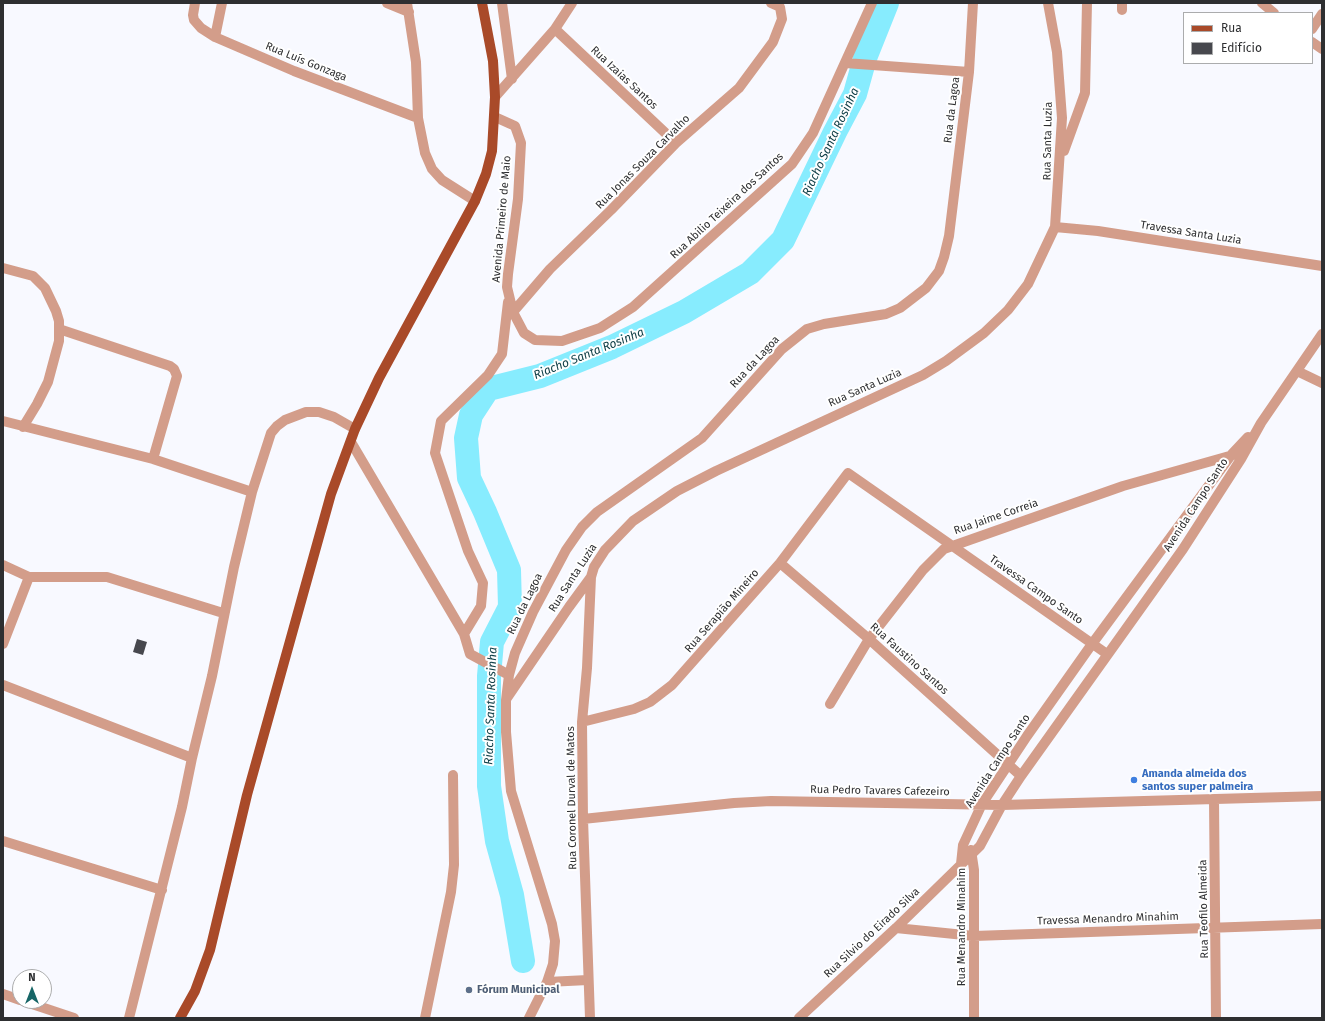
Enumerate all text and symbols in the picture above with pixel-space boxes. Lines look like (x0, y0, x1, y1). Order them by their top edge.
legend (1183, 12, 1313, 64)
text: Rua (1221, 21, 1242, 35)
street label: Rua Luís Gonzaga (263, 40, 349, 84)
text: Edifício (1221, 41, 1262, 55)
street label: Rua Izaias Santos (588, 44, 660, 112)
street label: Rua da Lagoa (941, 76, 963, 144)
water label: Riacho Santa Rosinha (800, 86, 862, 198)
street label: Rua Santa Luzia (1041, 101, 1055, 181)
street label: Rua Jonas Souza Carvalho (593, 112, 693, 212)
street label: Rua Abilio Teixeira dos Santos (668, 150, 786, 262)
street label: Avenida Primeiro de Maio (490, 155, 514, 283)
street label: Travessa Santa Luzia (1140, 218, 1242, 248)
water label: Riacho Santa Rosinha (532, 325, 646, 383)
street label: Rua da Lagoa (727, 333, 783, 391)
street label: Rua Santa Luzia (826, 366, 904, 410)
street label: Avenida Campo Santo (1161, 456, 1231, 554)
street label: Rua Jaime Correia (952, 496, 1040, 538)
street label: Rua Santa Luzia (546, 541, 600, 615)
street label: Travessa Campo Santo (987, 553, 1085, 627)
street label: Rua Serapião Mineiro (682, 567, 762, 655)
street label: Rua da Lagoa (504, 571, 546, 637)
street label: Rua Faustino Santos (867, 620, 951, 698)
water label: Riacho Santa Rosinha (482, 647, 500, 765)
street label: Avenida Campo Santo (963, 712, 1033, 810)
street label: Rua Coronel Durval de Matos (564, 726, 580, 870)
place label: Amanda almeida dos santos super palmeira (1142, 767, 1253, 793)
marker: Amanda almeida dos santos super palmeira (1129, 775, 1139, 785)
street label: Rua Pedro Tavares Cafezeiro (810, 783, 950, 799)
street label: Rua Teofilo Almeida (1197, 859, 1211, 959)
street label: Rua Menandro Minahim (955, 868, 969, 986)
street label: Rua Silvio do Eirado Silva (821, 885, 923, 981)
street label: Travessa Menandro Minahim (1037, 910, 1179, 928)
north arrow (12, 969, 52, 1009)
text: N (28, 971, 36, 984)
place label: Fórum Municipal (477, 983, 559, 997)
marker: Fórum Municipal (464, 985, 474, 995)

